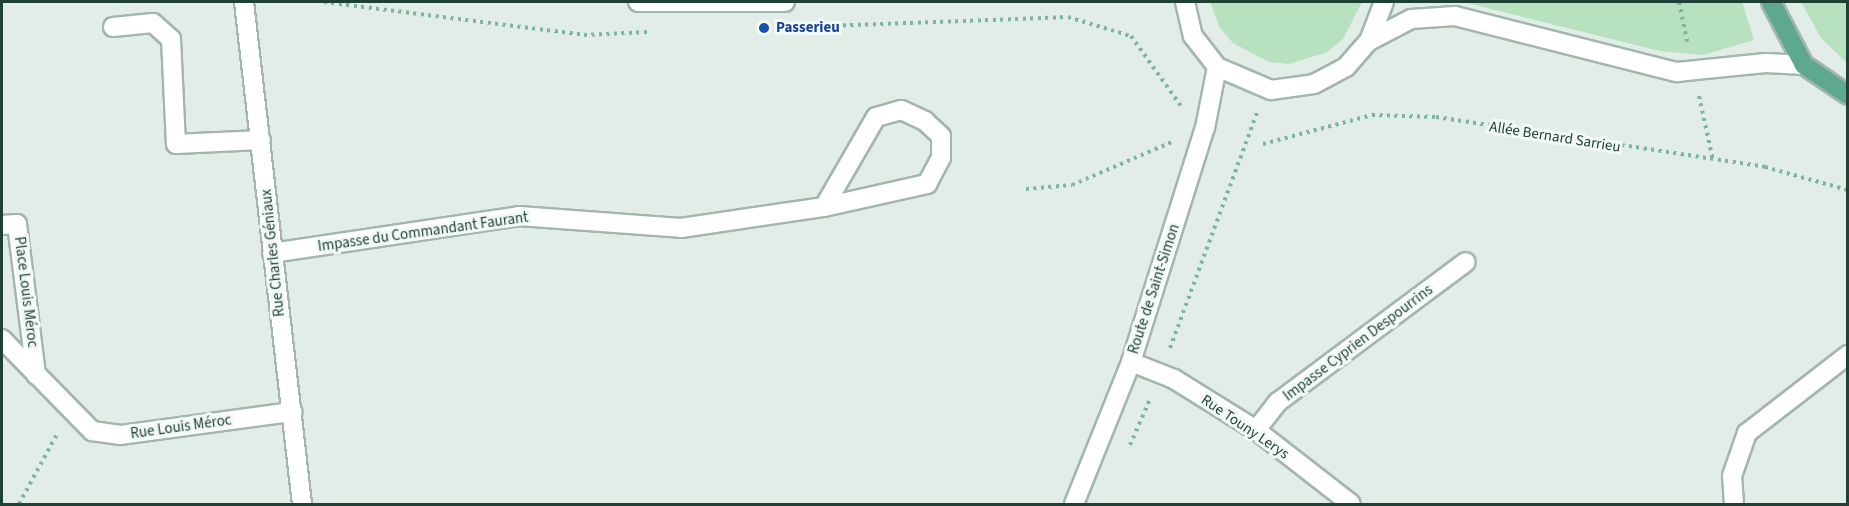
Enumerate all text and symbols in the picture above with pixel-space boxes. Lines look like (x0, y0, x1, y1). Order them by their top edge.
place label: Passerieu (776, 19, 840, 37)
marker: Passerieu (757, 21, 771, 35)
street label: Allée Bernard Sarrieu (1488, 118, 1622, 156)
street label: Rue Charles Géniaux (257, 188, 289, 318)
street label: Impasse du Commandant Faurant (317, 208, 529, 256)
street label: Route de Saint-Simon (1124, 222, 1184, 356)
street label: Place Louis Méroc (10, 236, 42, 348)
street label: Impasse Cyprien Despourrins (1280, 281, 1436, 405)
street label: Rue Touny Lerys (1198, 391, 1292, 463)
street label: Rue Louis Méroc (129, 411, 233, 443)

